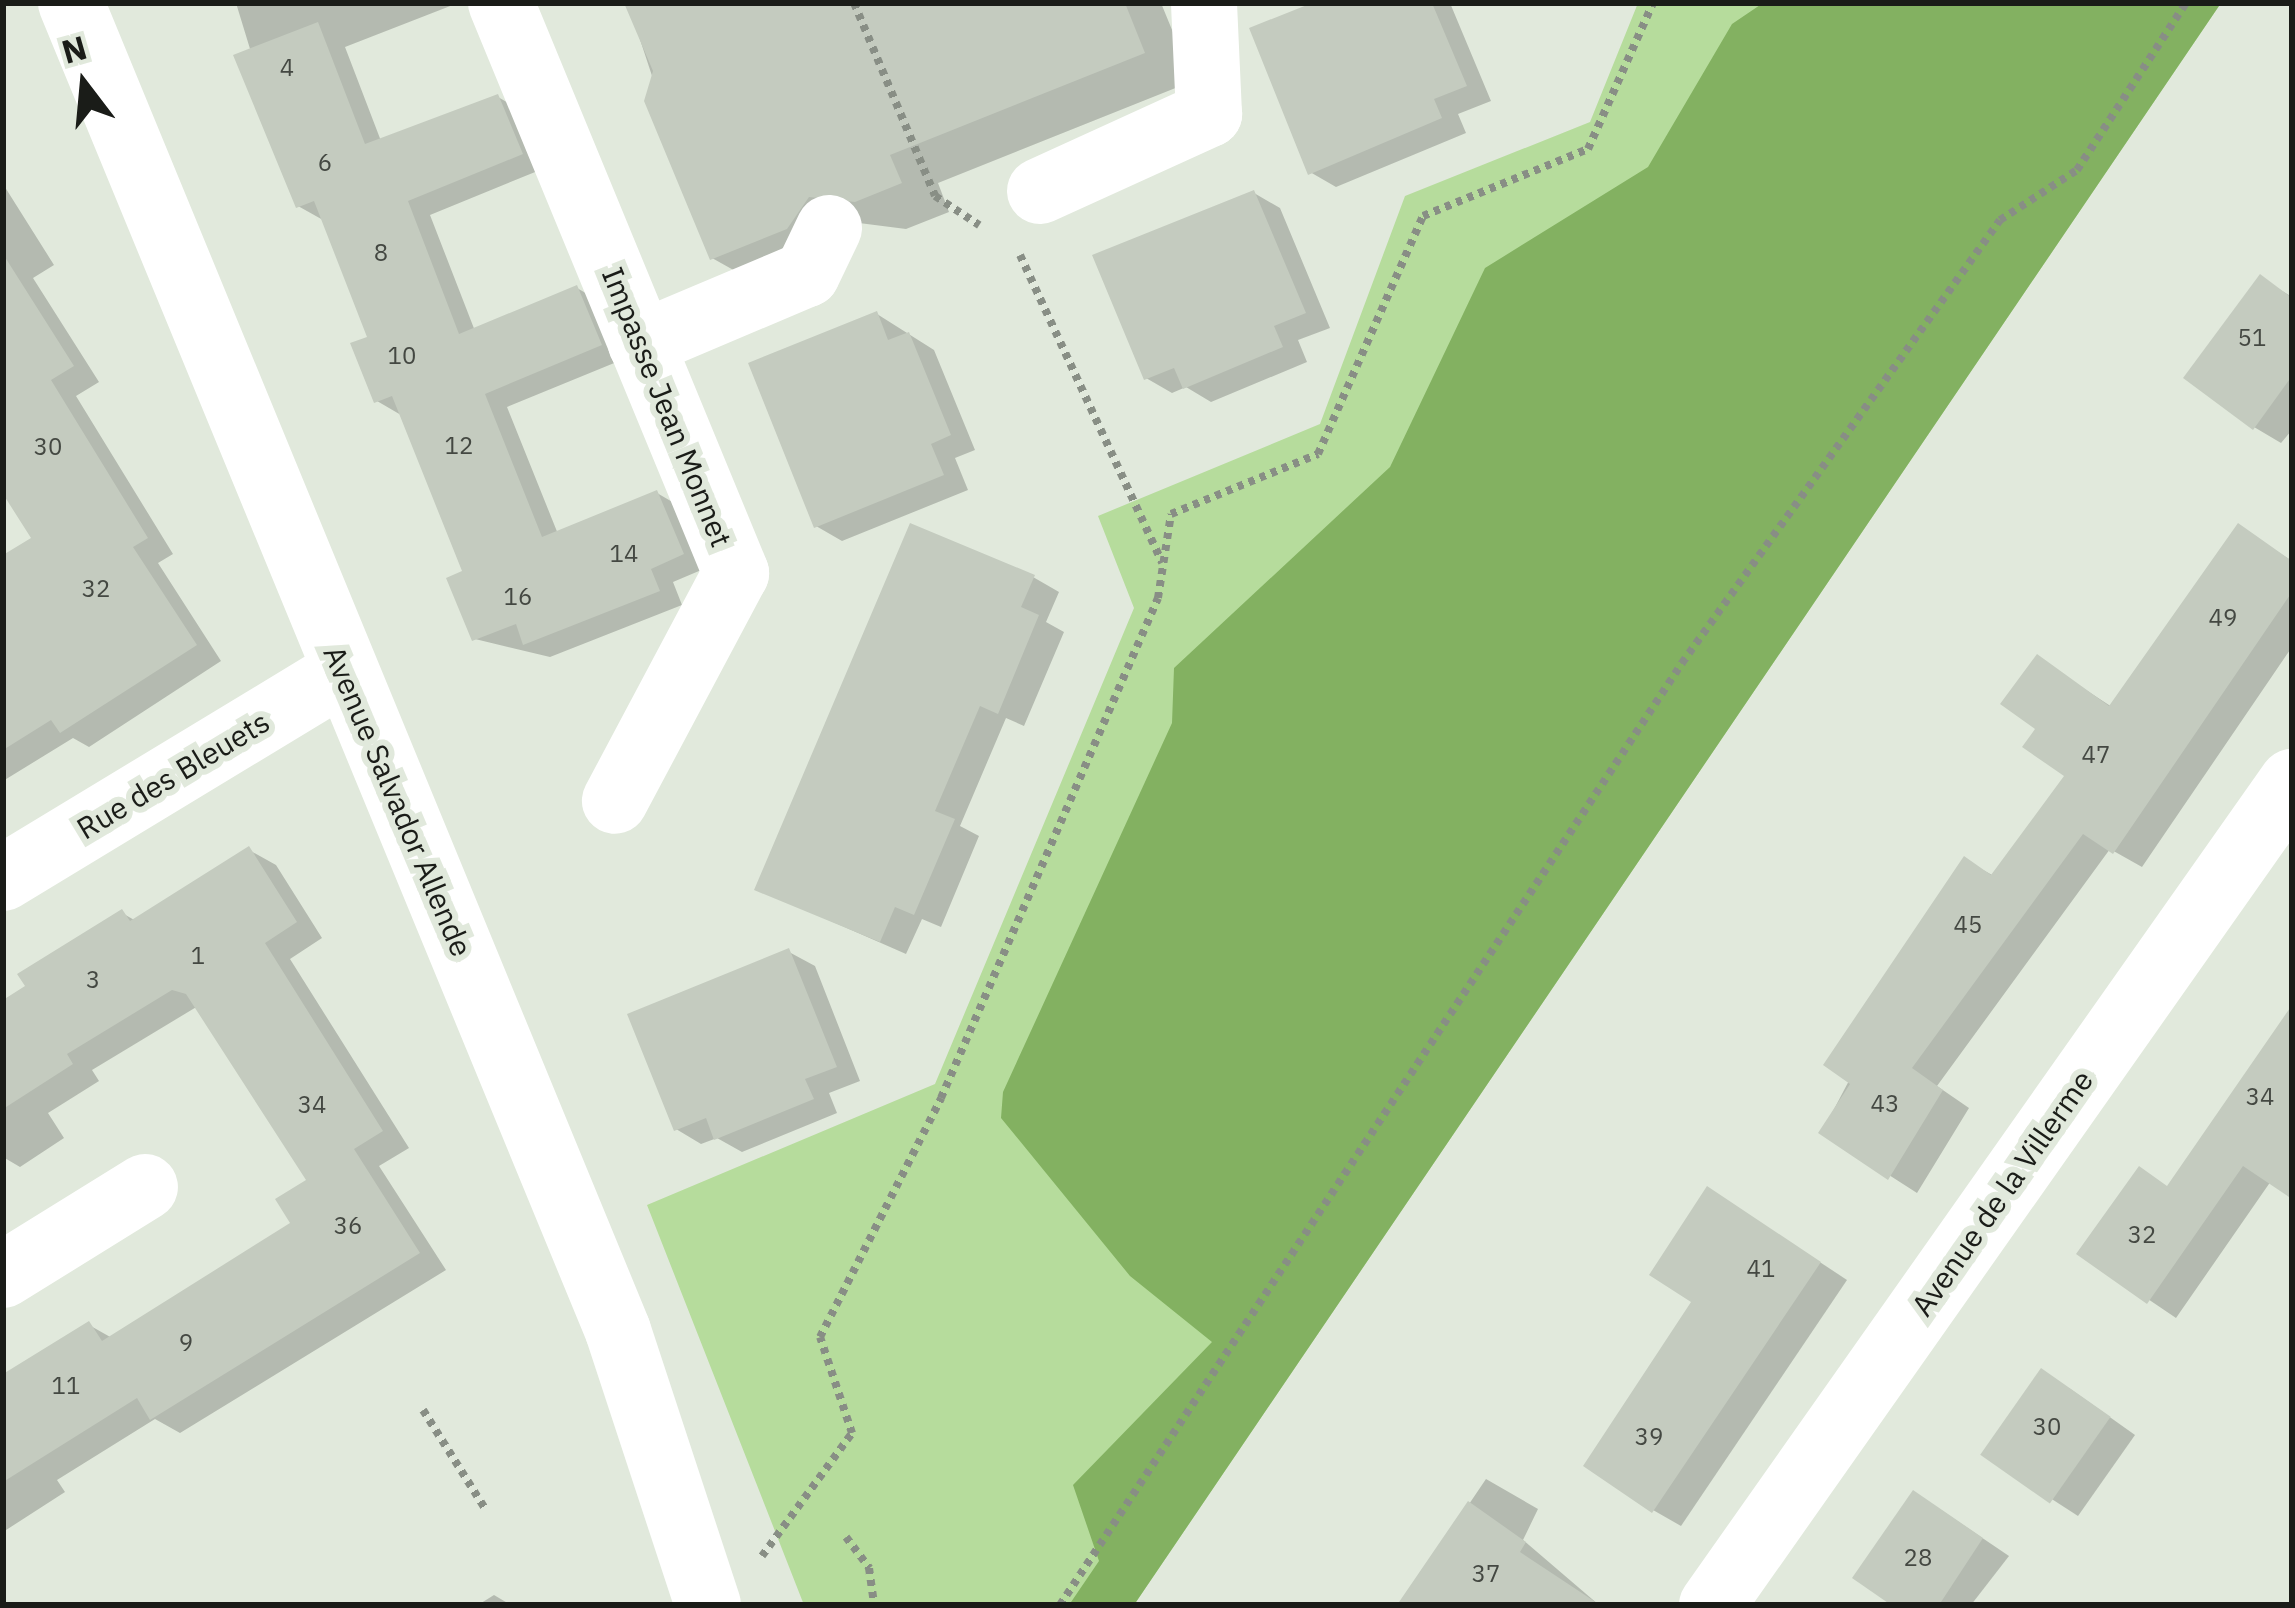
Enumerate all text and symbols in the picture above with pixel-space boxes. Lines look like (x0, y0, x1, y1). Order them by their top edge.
north arrow (24, 24, 144, 144)
text: N (57, 25, 91, 73)
house number: 4 (280, 54, 294, 82)
house number: 6 (318, 149, 332, 177)
house number: 8 (374, 239, 388, 267)
street label: Impasse Jean Monnet (594, 262, 740, 552)
house number: 51 (2238, 324, 2266, 352)
house number: 10 (388, 342, 416, 370)
house number: 12 (445, 432, 473, 460)
house number: 30 (34, 433, 62, 461)
house number: 14 (610, 540, 638, 568)
house number: 32 (82, 575, 110, 603)
house number: 16 (504, 583, 532, 611)
house number: 49 (2209, 604, 2237, 632)
street label: Avenue Salvador Allende (316, 640, 480, 962)
street label: Rue des Bleuets (70, 703, 276, 847)
house number: 47 (2082, 741, 2110, 769)
house number: 45 (1954, 911, 1982, 939)
house number: 1 (191, 942, 205, 970)
house number: 3 (86, 966, 100, 994)
street label: Avenue de la Villerme (1904, 1063, 2100, 1323)
house number: 34 (2246, 1083, 2274, 1111)
house number: 43 (1871, 1090, 1899, 1118)
house number: 34 (298, 1091, 326, 1119)
house number: 36 (334, 1212, 362, 1240)
house number: 32 (2128, 1221, 2156, 1249)
house number: 41 (1747, 1255, 1775, 1283)
house number: 9 (179, 1329, 193, 1357)
house number: 11 (52, 1372, 80, 1400)
house number: 30 (2033, 1413, 2061, 1441)
house number: 39 (1635, 1423, 1663, 1451)
house number: 28 (1904, 1544, 1932, 1572)
house number: 37 (1472, 1560, 1500, 1588)

